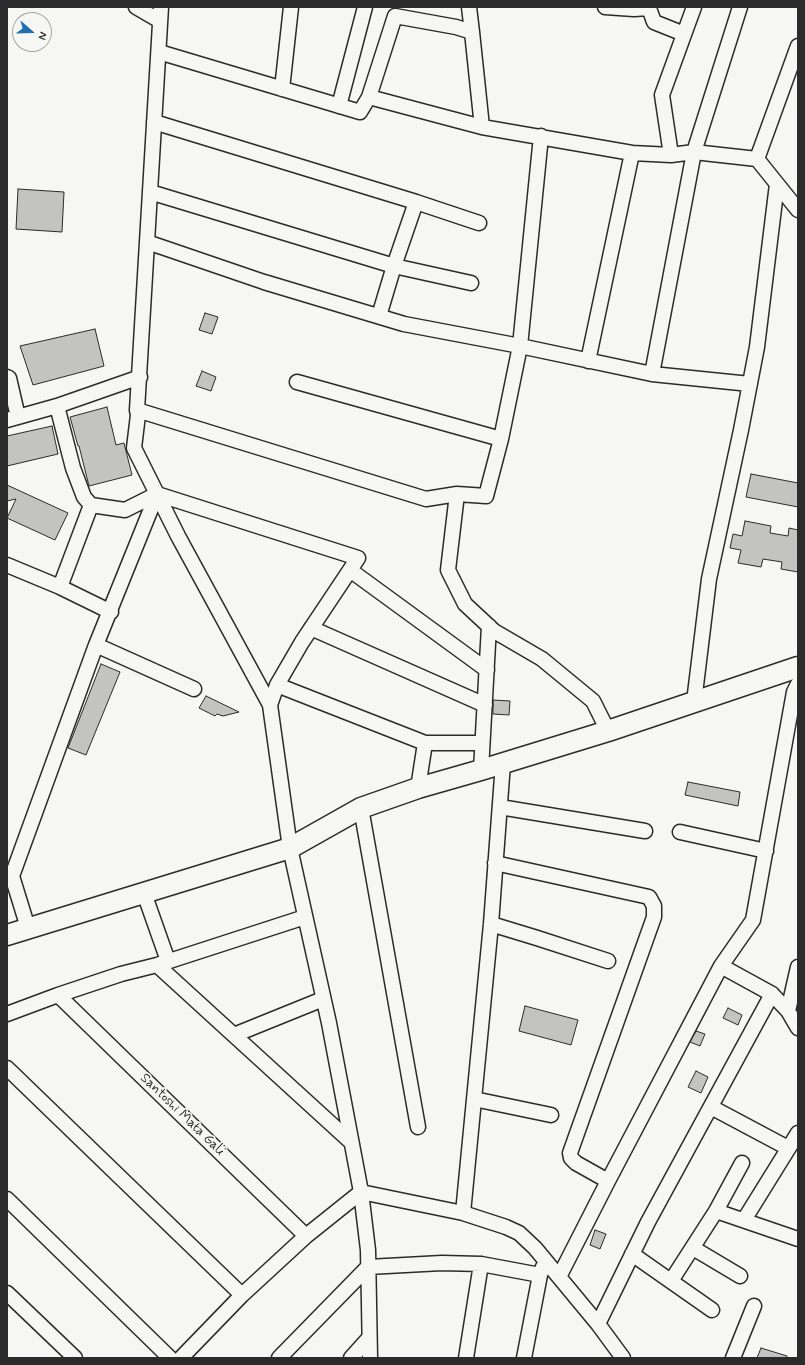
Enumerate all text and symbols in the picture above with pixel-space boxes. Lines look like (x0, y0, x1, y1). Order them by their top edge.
north arrow (12, 12, 52, 52)
text: N (35, 30, 50, 42)
street label: Santoshi Mata Gali (136, 1070, 228, 1160)

